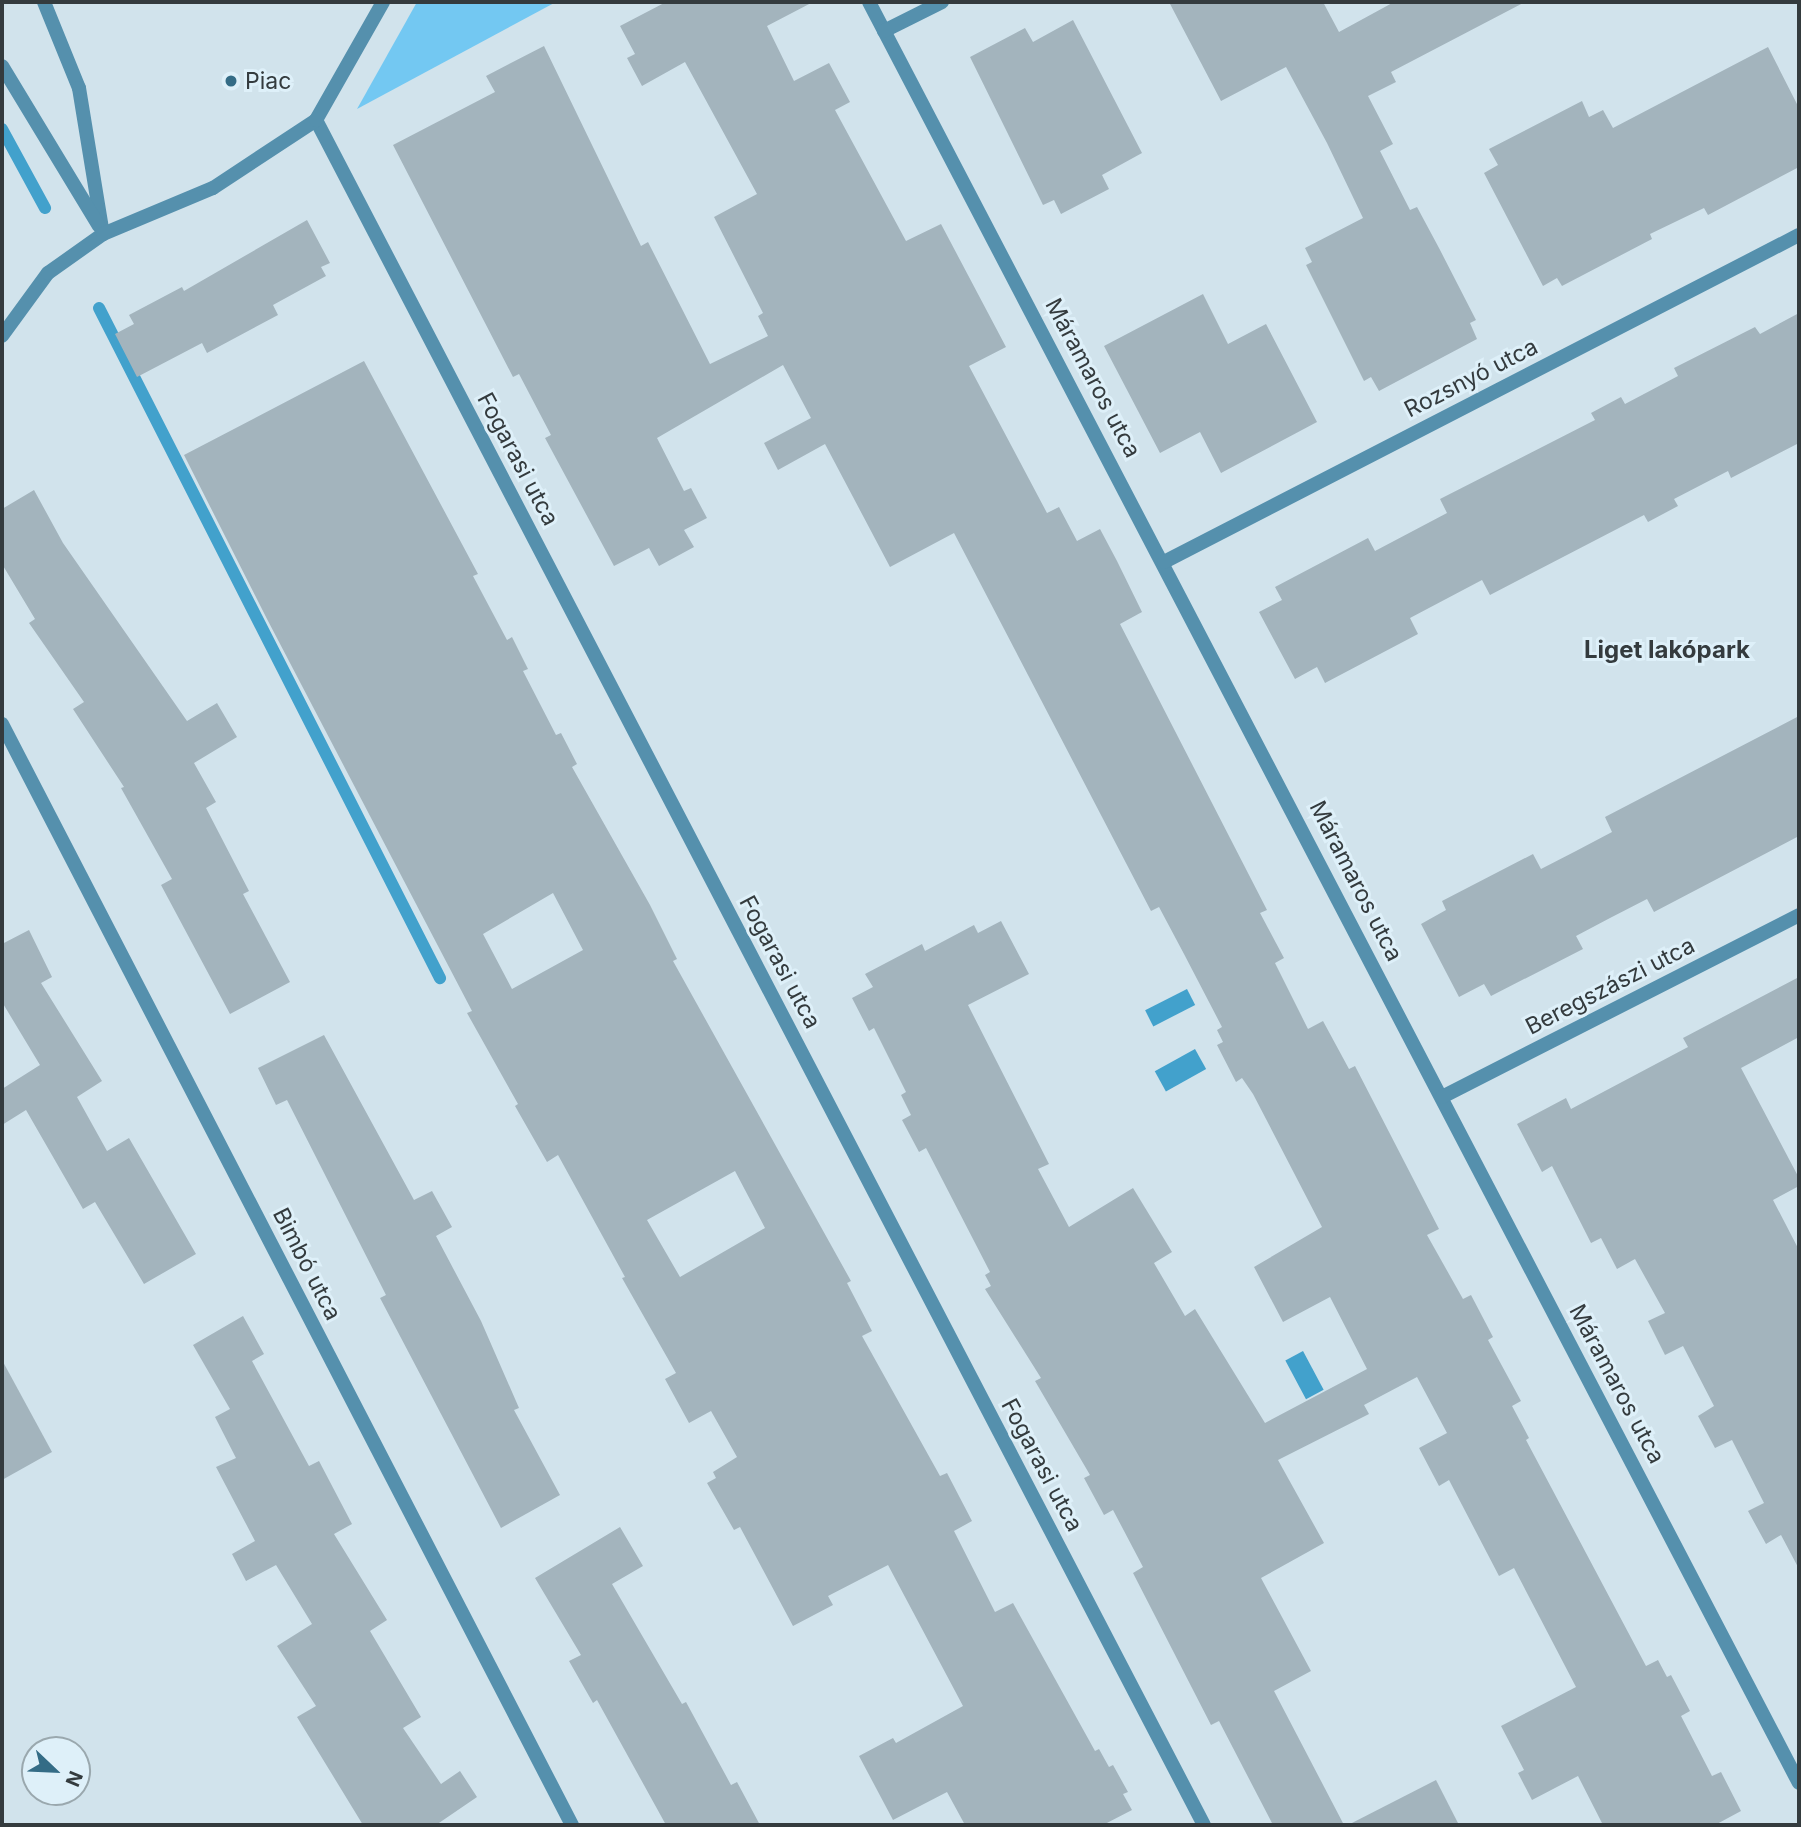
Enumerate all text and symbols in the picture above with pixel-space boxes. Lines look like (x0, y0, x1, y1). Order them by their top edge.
place label: Piac (245, 67, 291, 95)
marker: Piac (223, 73, 239, 89)
street label: Máramaros utca (1039, 294, 1147, 462)
street label: Rozsnyó utca (1400, 333, 1542, 423)
street label: Fogarasi utca (471, 388, 565, 530)
district label: Liget lakópark (1584, 636, 1750, 664)
street label: Máramaros utca (1304, 796, 1408, 966)
street label: Fogarasi utca (733, 891, 827, 1033)
street label: Beregszászi utca (1521, 931, 1699, 1041)
street label: Bimbó utca (267, 1203, 347, 1325)
street label: Máramaros utca (1563, 1300, 1671, 1468)
street label: Fogarasi utca (995, 1394, 1089, 1536)
north arrow (21, 1736, 91, 1806)
text: N (61, 1767, 87, 1790)

